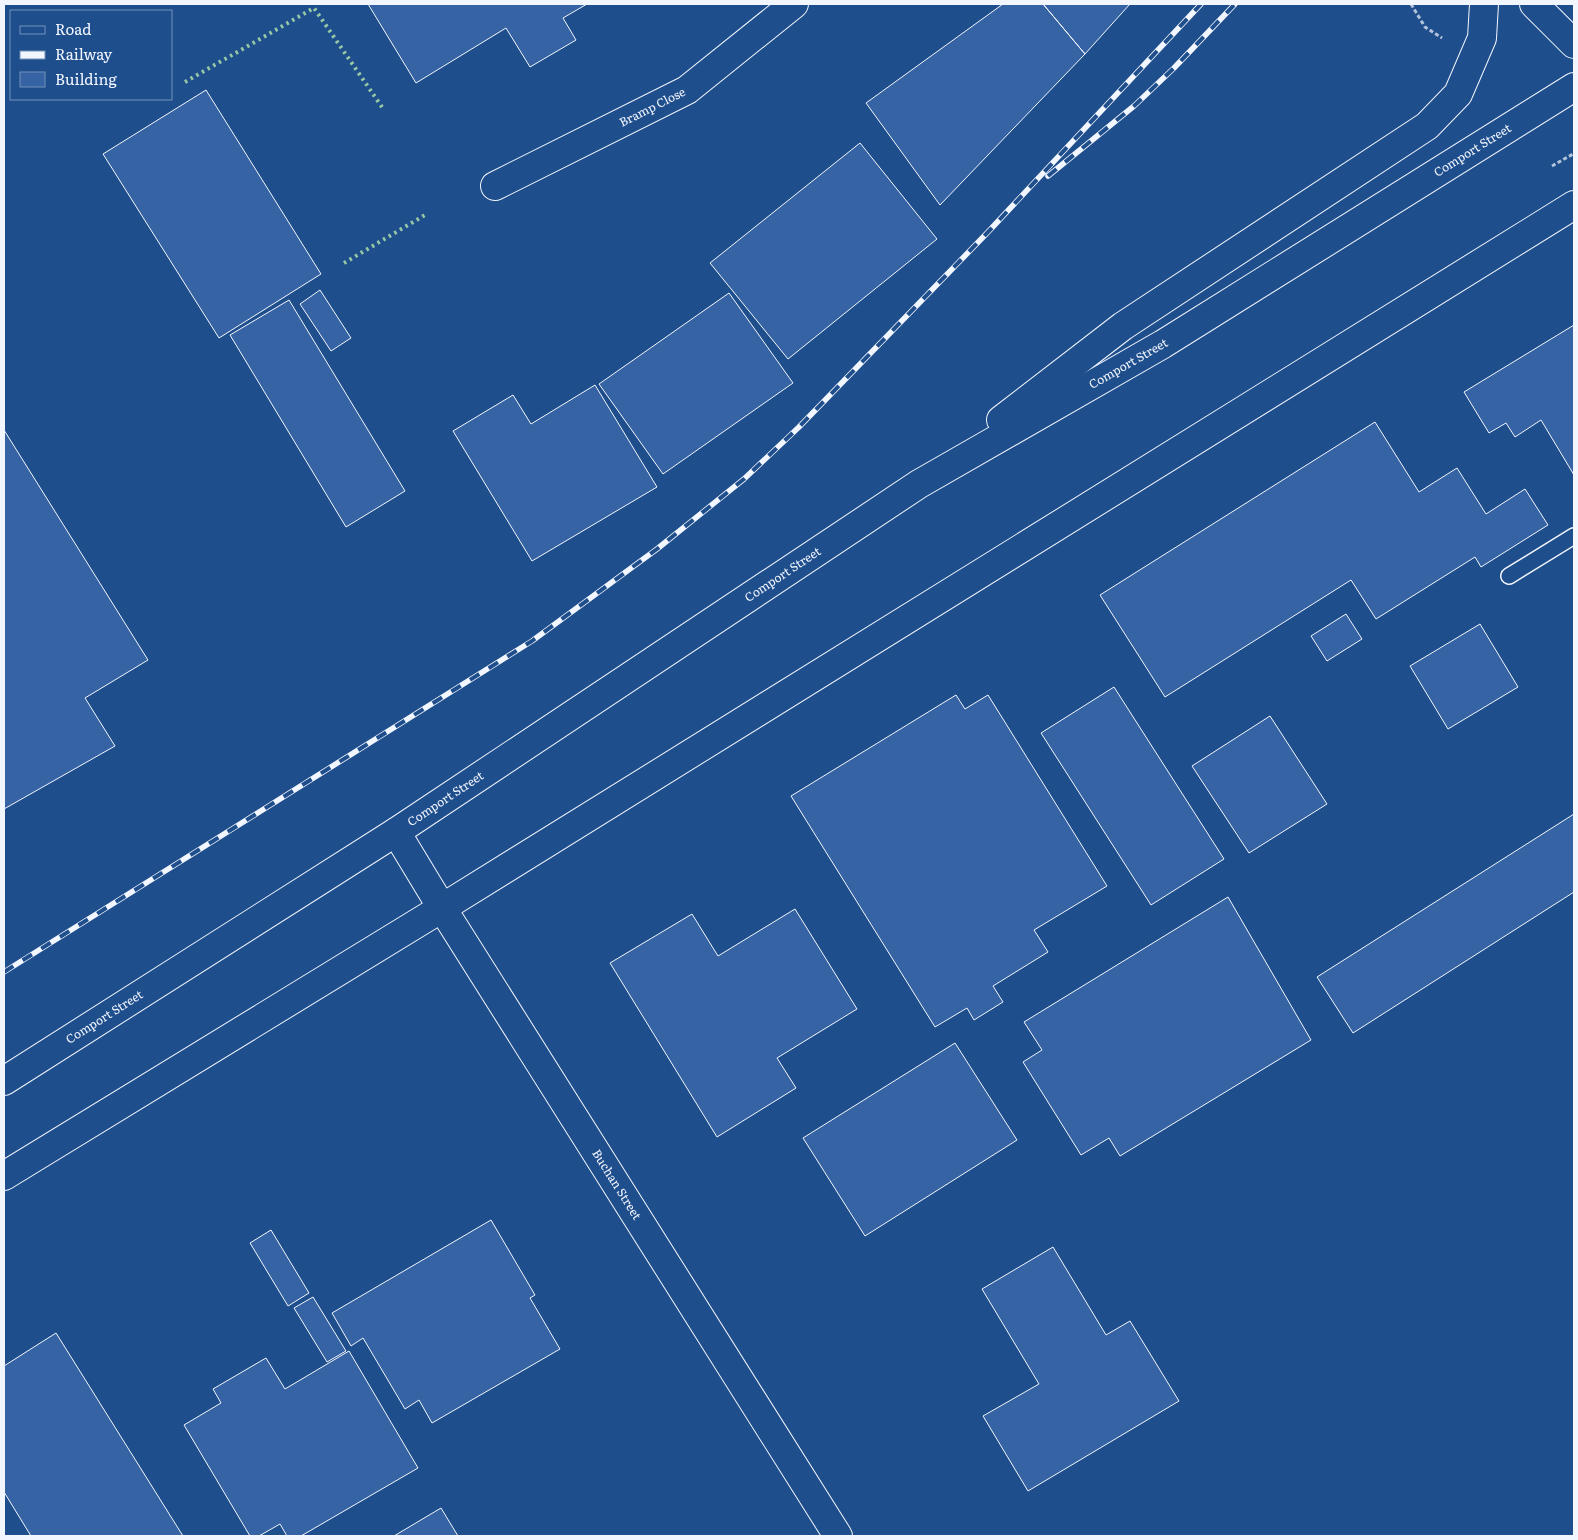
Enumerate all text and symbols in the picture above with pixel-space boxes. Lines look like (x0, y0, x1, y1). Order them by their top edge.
legend (10, 10, 172, 100)
text: Road (55, 17, 91, 40)
text: Railway (55, 42, 113, 65)
text: Building (55, 67, 117, 90)
street label: Bramp Close (616, 82, 688, 131)
street label: Comport Street (1430, 118, 1514, 181)
street label: Comport Street (1085, 333, 1171, 393)
street label: Comport Street (740, 542, 824, 606)
street label: Comport Street (403, 766, 487, 830)
street label: Comport Street (62, 985, 146, 1048)
street label: Buchan Street (588, 1145, 647, 1223)

